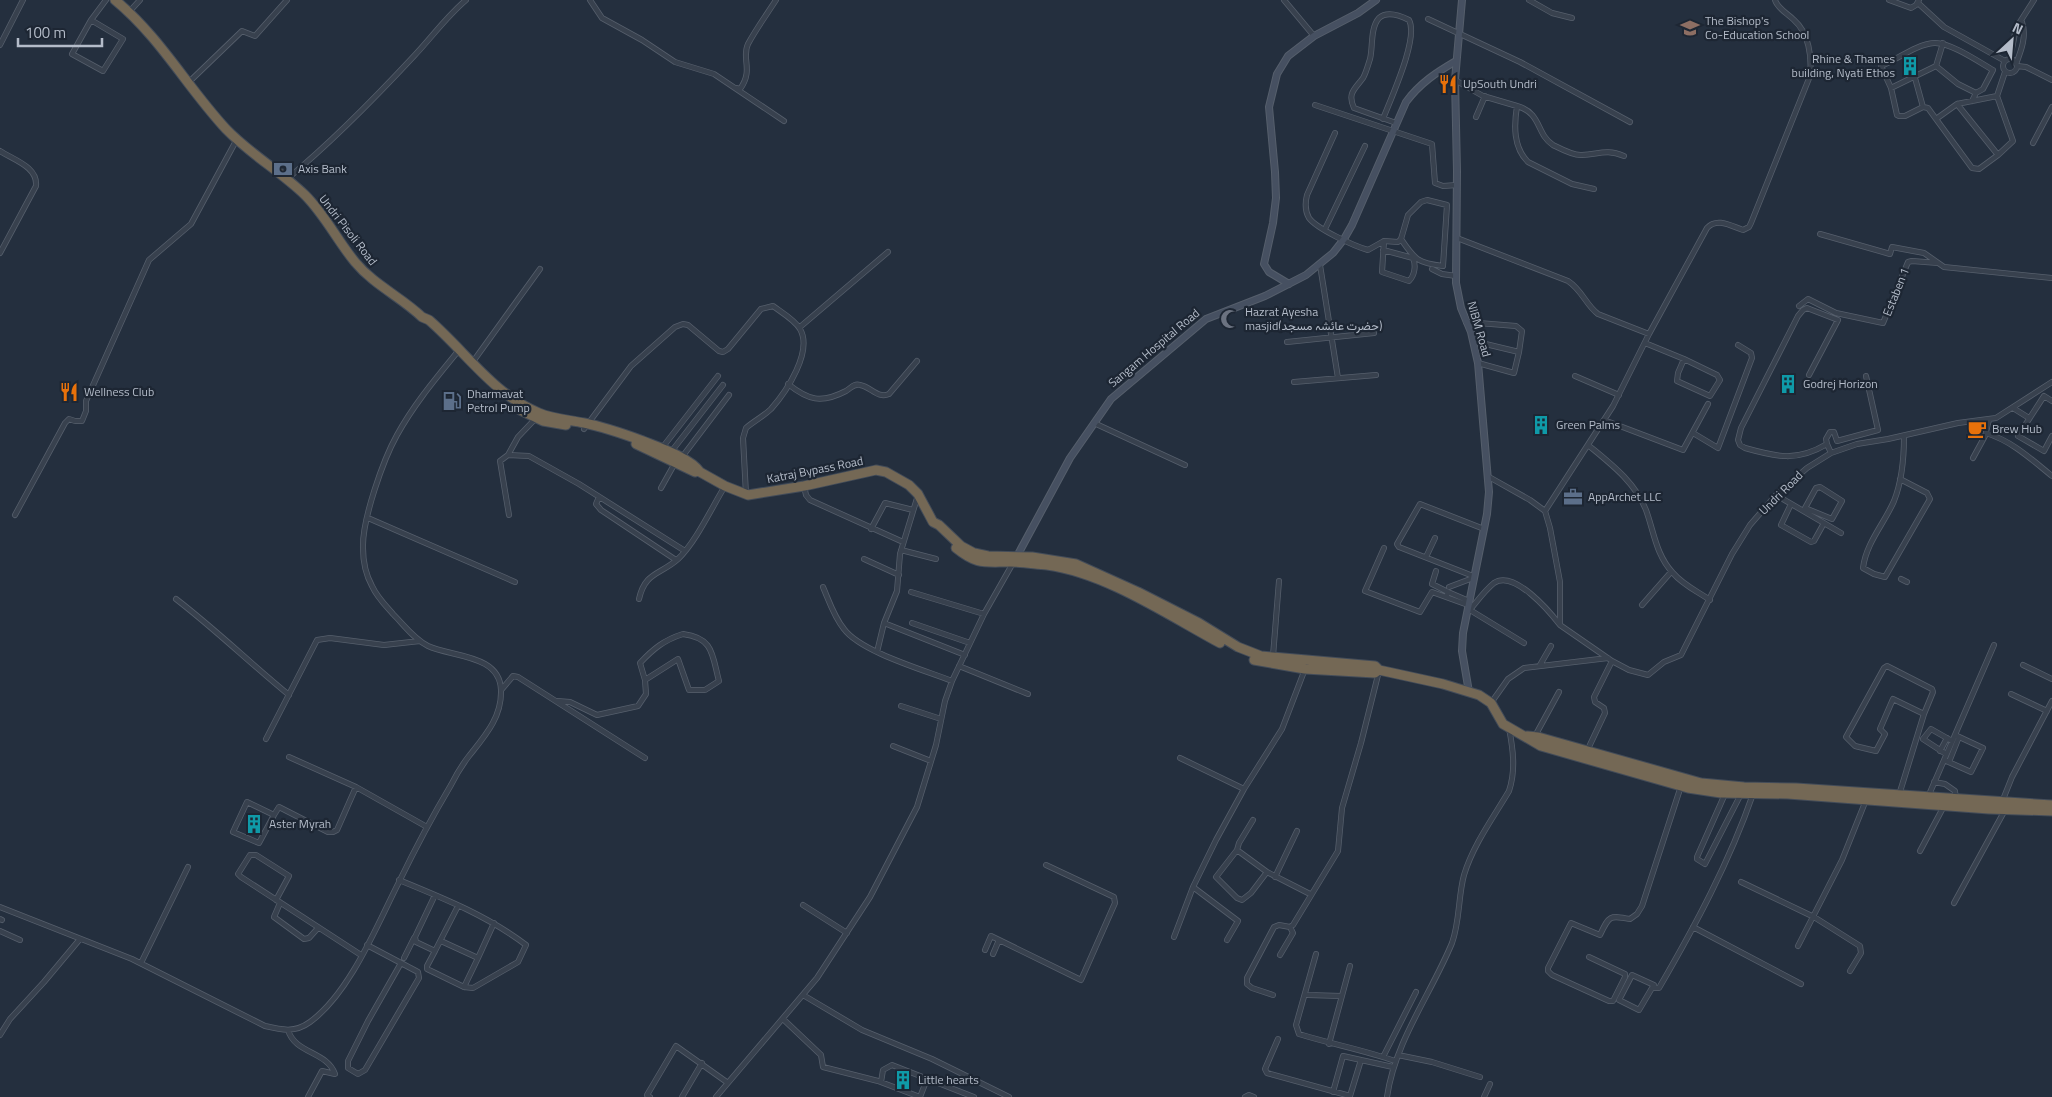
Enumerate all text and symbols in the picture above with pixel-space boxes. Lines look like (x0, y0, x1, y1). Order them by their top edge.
place label: The Bishop's Co-Education School (1705, 11, 1809, 44)
scale bar (18, 15, 101, 47)
north arrow (1987, 15, 2037, 65)
text: N (2009, 16, 2027, 39)
school or university icon: The Bishop's Co-Education School (1679, 17, 1701, 39)
text: 100 m (25, 21, 66, 44)
place label: Rhine & Thames building, Nyati Ethos (1792, 49, 1895, 82)
building icon: Rhine & Thames building, Nyati Ethos (1899, 55, 1921, 77)
restaurant icon: UpSouth Undri (1437, 73, 1459, 95)
place label: UpSouth Undri (1463, 74, 1537, 93)
bank icon: Axis Bank (272, 158, 294, 180)
place label: Axis Bank (298, 159, 347, 178)
street label: Undri Pisoli Road (315, 190, 382, 269)
street label: Estaben 1 (1877, 265, 1914, 319)
street label: NIBM Road (1462, 299, 1496, 359)
place label: Hazrat Ayesha masjid(حضرت عائشہ مسجد) (1245, 302, 1382, 335)
street label: Sangam Hospital Road (1104, 304, 1204, 392)
mosque icon: Hazrat Ayesha masjid(حضرت عائشہ مسجد) (1219, 308, 1241, 330)
building icon: Godrej Horizon (1777, 373, 1799, 395)
place label: Godrej Horizon (1803, 374, 1878, 393)
restaurant icon: Wellness Club (58, 381, 80, 403)
place label: Wellness Club (84, 382, 154, 401)
place label: Dharmavat Petrol Pump (467, 384, 530, 417)
fuel station icon: Dharmavat Petrol Pump (441, 390, 463, 412)
building icon: Green Palms (1530, 414, 1552, 436)
place label: Green Palms (1556, 415, 1621, 434)
cafe icon: Brew Hub (1966, 418, 1988, 440)
place label: Brew Hub (1992, 419, 2042, 438)
street label: Katraj Bypass Road (765, 451, 865, 488)
street label: Undri Road (1754, 466, 1807, 519)
office icon: AppArchet LLC (1562, 486, 1584, 508)
place label: AppArchet LLC (1588, 487, 1662, 506)
building icon: Aster Myrah (243, 813, 265, 835)
place label: Aster Myrah (269, 814, 331, 833)
building icon: Little hearts (892, 1069, 914, 1091)
place label: Little hearts (918, 1070, 979, 1089)

